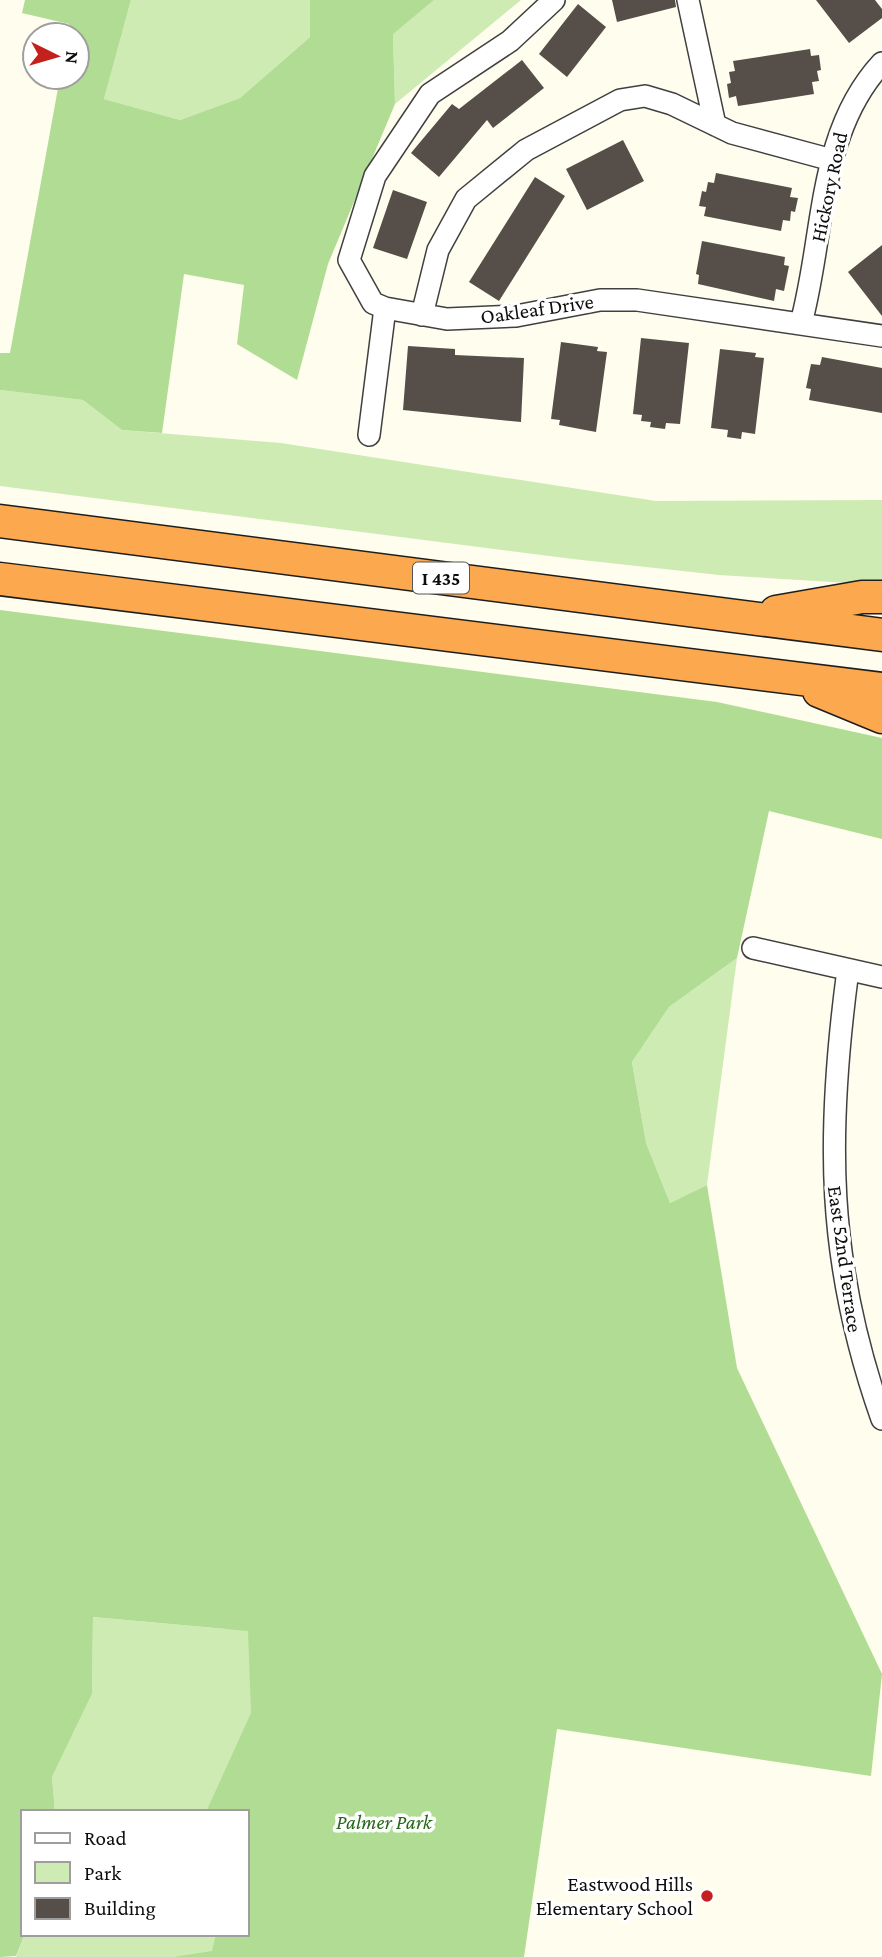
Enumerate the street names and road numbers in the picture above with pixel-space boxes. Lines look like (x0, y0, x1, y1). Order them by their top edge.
street label: Hickory Road (806, 130, 852, 244)
street label: Oakleaf Drive (479, 289, 595, 329)
road number: I 435 (413, 562, 469, 594)
street label: East 52nd Terrace (823, 1184, 867, 1334)

